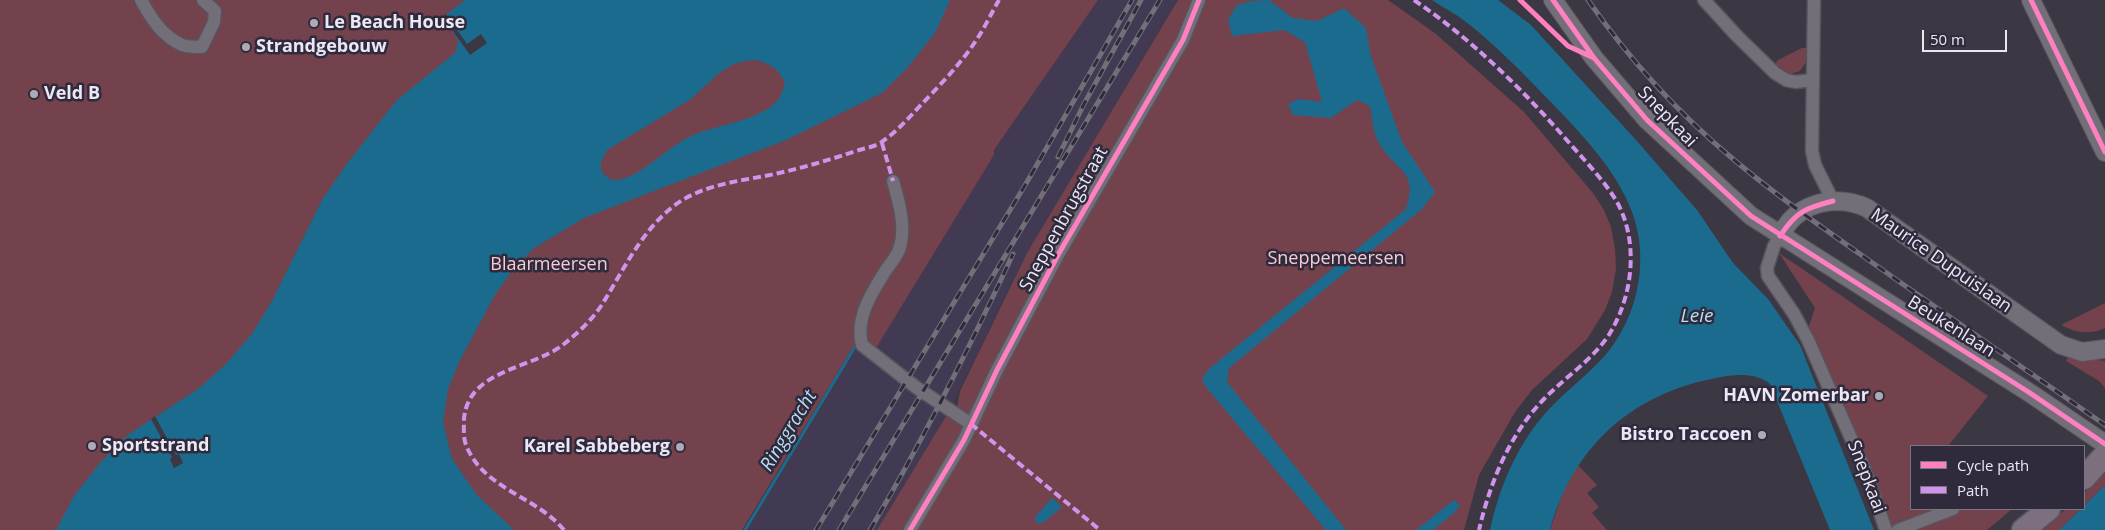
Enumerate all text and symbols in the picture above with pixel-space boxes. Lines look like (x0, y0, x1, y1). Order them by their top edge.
place label: Le Beach House (324, 12, 465, 34)
marker: Le Beach House (308, 17, 320, 29)
scale bar (1925, 20, 2010, 52)
text: 50 m (1930, 29, 1965, 49)
place label: Strandgebouw (256, 36, 387, 58)
marker: Strandgebouw (240, 41, 252, 53)
street label: Snepkaai (1633, 82, 1701, 152)
place label: Veld B (44, 83, 100, 105)
marker: Veld B (28, 88, 40, 100)
street label: Sneppenbrugstraat (1015, 143, 1113, 295)
street label: Maurice Dupuislaan (1866, 204, 2016, 318)
park label: Sneppemeersen (1267, 248, 1405, 270)
park label: Blaarmeersen (490, 254, 608, 276)
street label: Beukenlaan (1903, 292, 1999, 362)
water label: Leie (1681, 306, 1713, 328)
place label: HAVN Zomerbar (1723, 385, 1869, 407)
water label: Ringgracht (756, 386, 822, 476)
marker: HAVN Zomerbar (1873, 390, 1885, 402)
place label: Bistro Taccoen (1620, 424, 1752, 446)
marker: Bistro Taccoen (1756, 429, 1768, 441)
place label: Sportstrand (102, 435, 209, 457)
place label: Karel Sabbeberg (524, 436, 670, 458)
street label: Snepkaai (1842, 438, 1890, 516)
marker: Sportstrand (86, 440, 98, 452)
marker: Karel Sabbeberg (674, 441, 686, 453)
legend (1910, 445, 2085, 510)
text: Cycle path (1957, 455, 2029, 475)
text: Path (1957, 480, 1989, 500)

